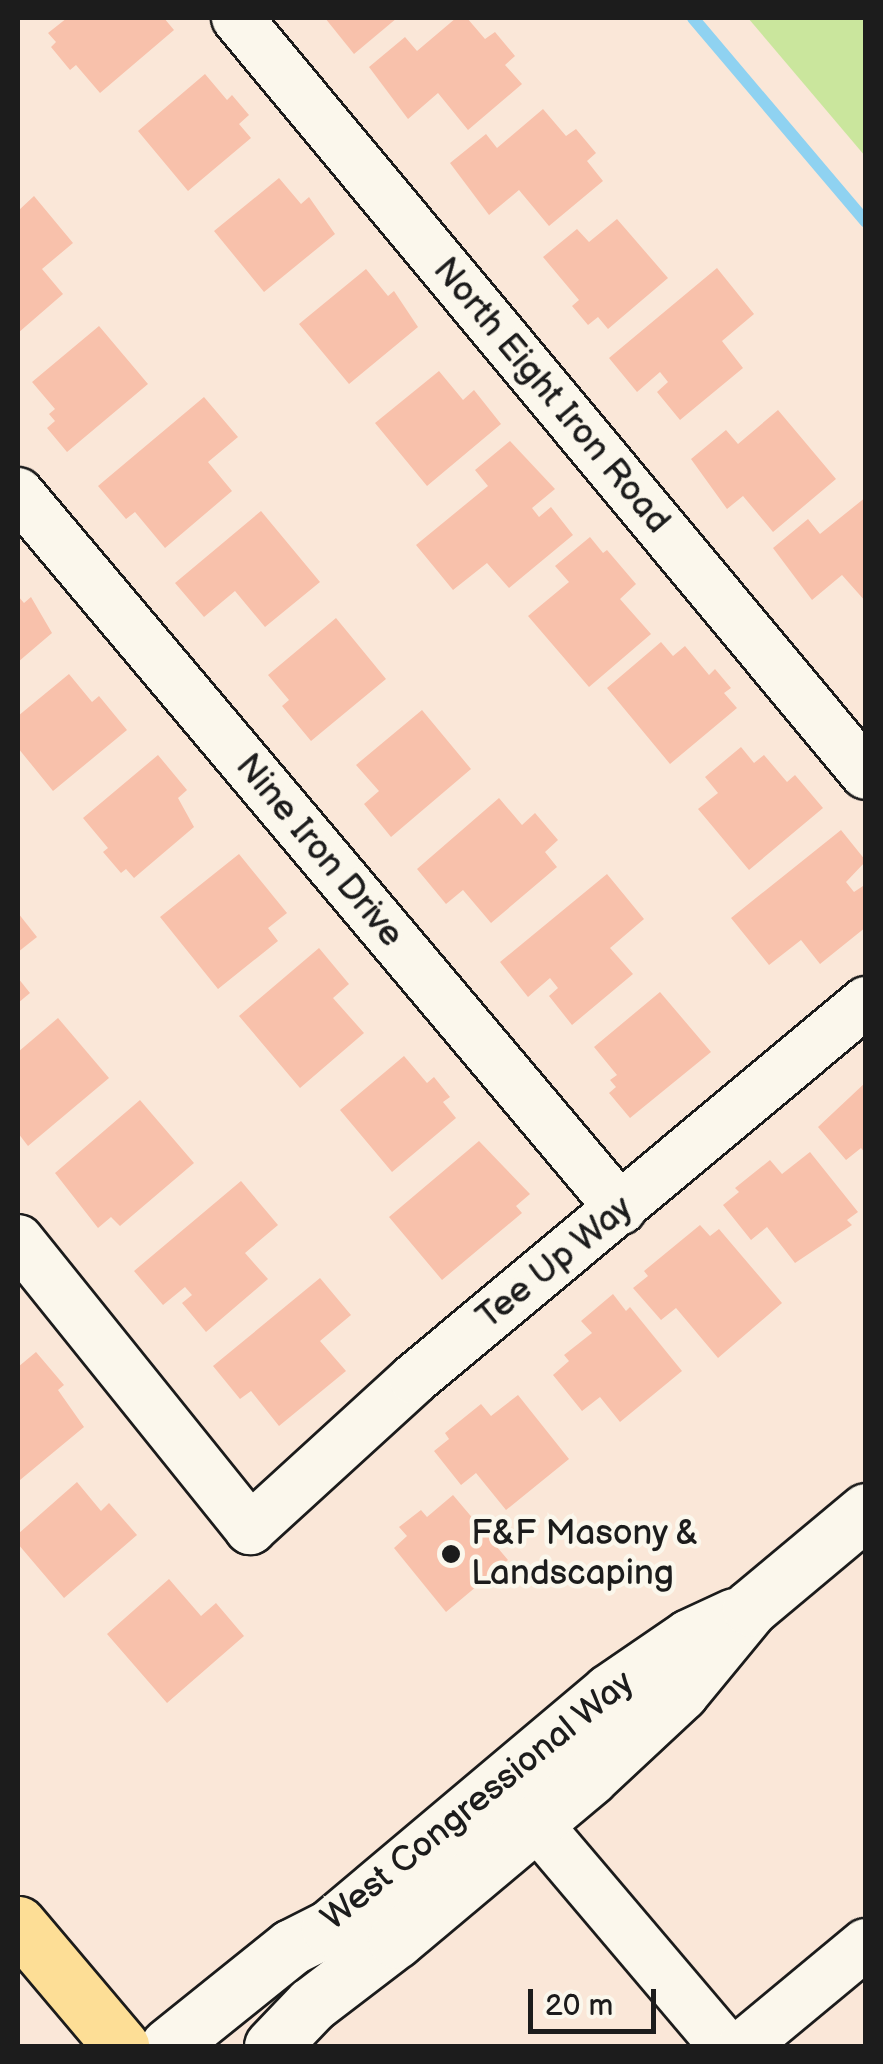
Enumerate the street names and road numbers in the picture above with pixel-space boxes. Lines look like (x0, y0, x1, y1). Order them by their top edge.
street label: North Eight Iron Road (424, 250, 678, 542)
street label: Nine Iron Drive (226, 746, 412, 956)
street label: Tee Up Way (468, 1187, 642, 1339)
street label: West Congressional Way (313, 1662, 643, 1940)

